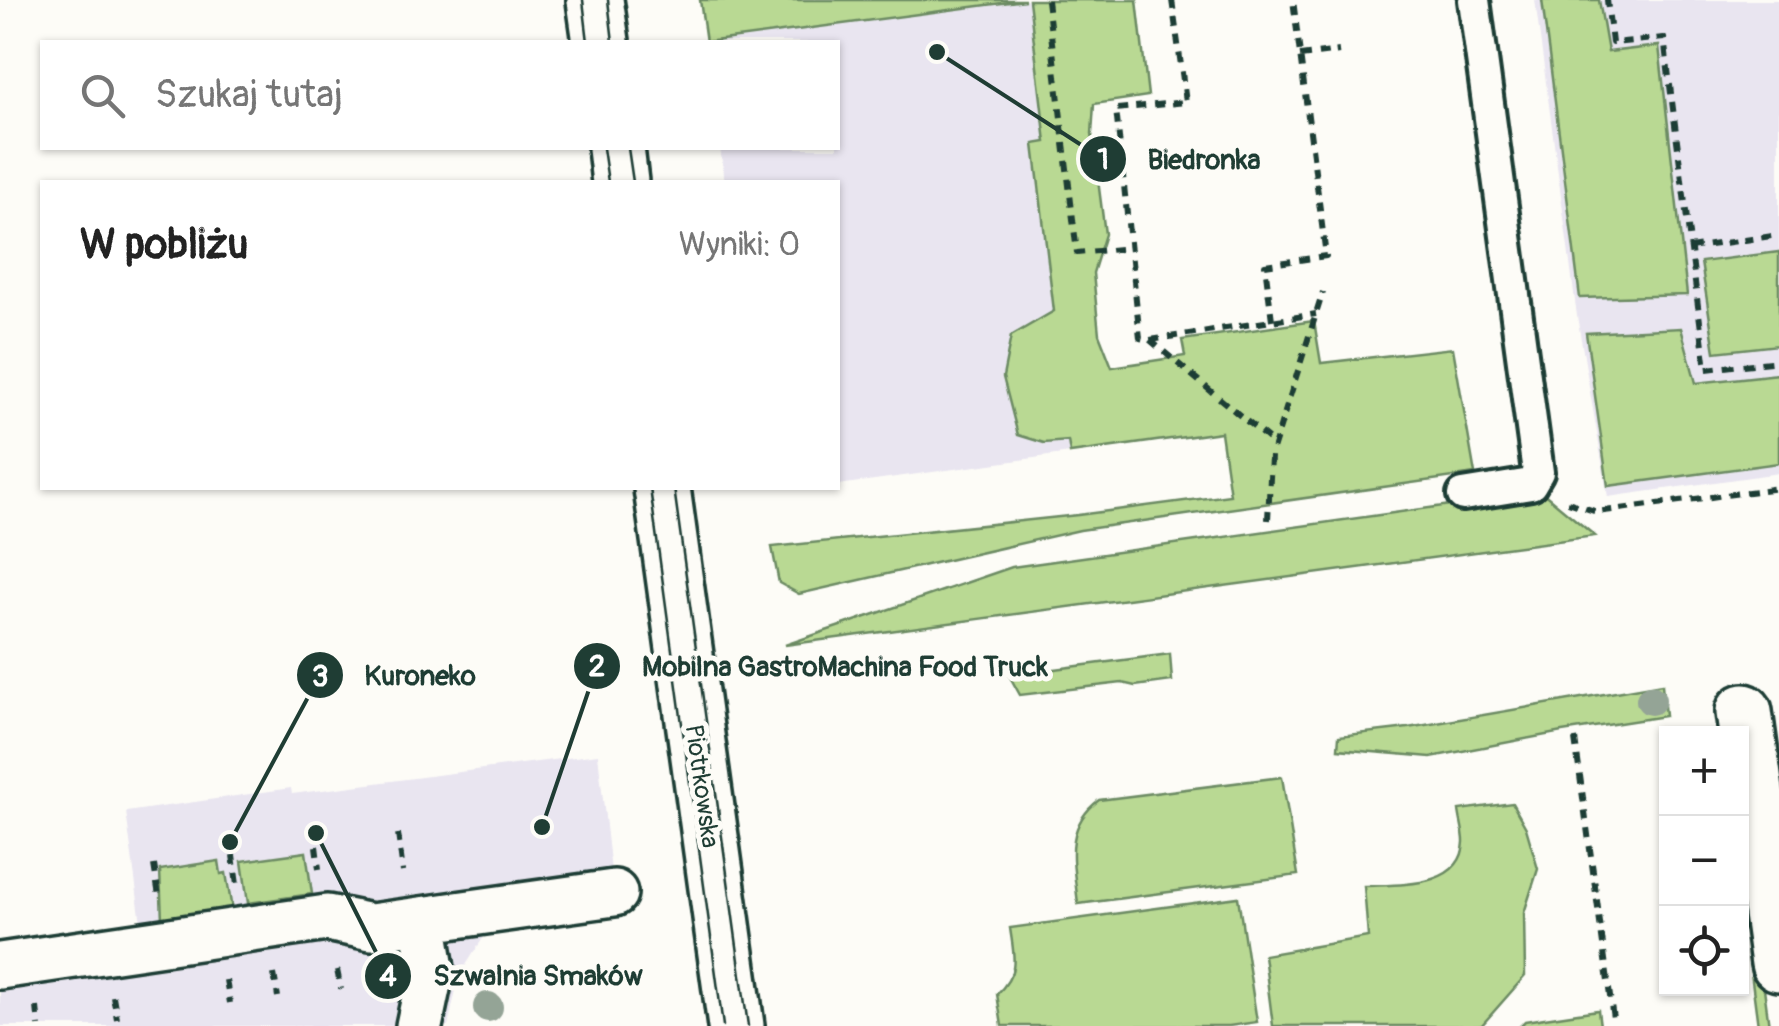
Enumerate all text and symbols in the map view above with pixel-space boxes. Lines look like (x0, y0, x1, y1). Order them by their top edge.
search box (40, 40, 840, 150)
icon: search (75, 68, 130, 123)
text: Szukaj tutaj (155, 71, 343, 119)
callout: Biedronka (1078, 130, 1281, 188)
text: 1 (1097, 141, 1109, 178)
text: Biedronka (1147, 143, 1261, 178)
text: W pobliżu (80, 219, 248, 271)
text: Wyniki: 0 (679, 225, 800, 265)
callout: Mobilna GastroMachina Food Truck (572, 637, 1068, 695)
callout: Kuroneko (295, 646, 496, 704)
text: 2 (589, 648, 605, 685)
text: Mobilna GastroMachina Food Truck (642, 650, 1048, 685)
text: 3 (312, 658, 328, 695)
text: Kuroneko (364, 659, 476, 694)
street label: Piotrkowska (678, 722, 726, 850)
map controls (1659, 726, 1749, 996)
button: + (1659, 726, 1749, 816)
button: − (1659, 816, 1749, 906)
button: locate (1659, 906, 1749, 996)
callout: Szwalnia Smaków (363, 947, 663, 1005)
text: 4 (379, 958, 397, 995)
text: Szwalnia Smaków (433, 959, 643, 994)

